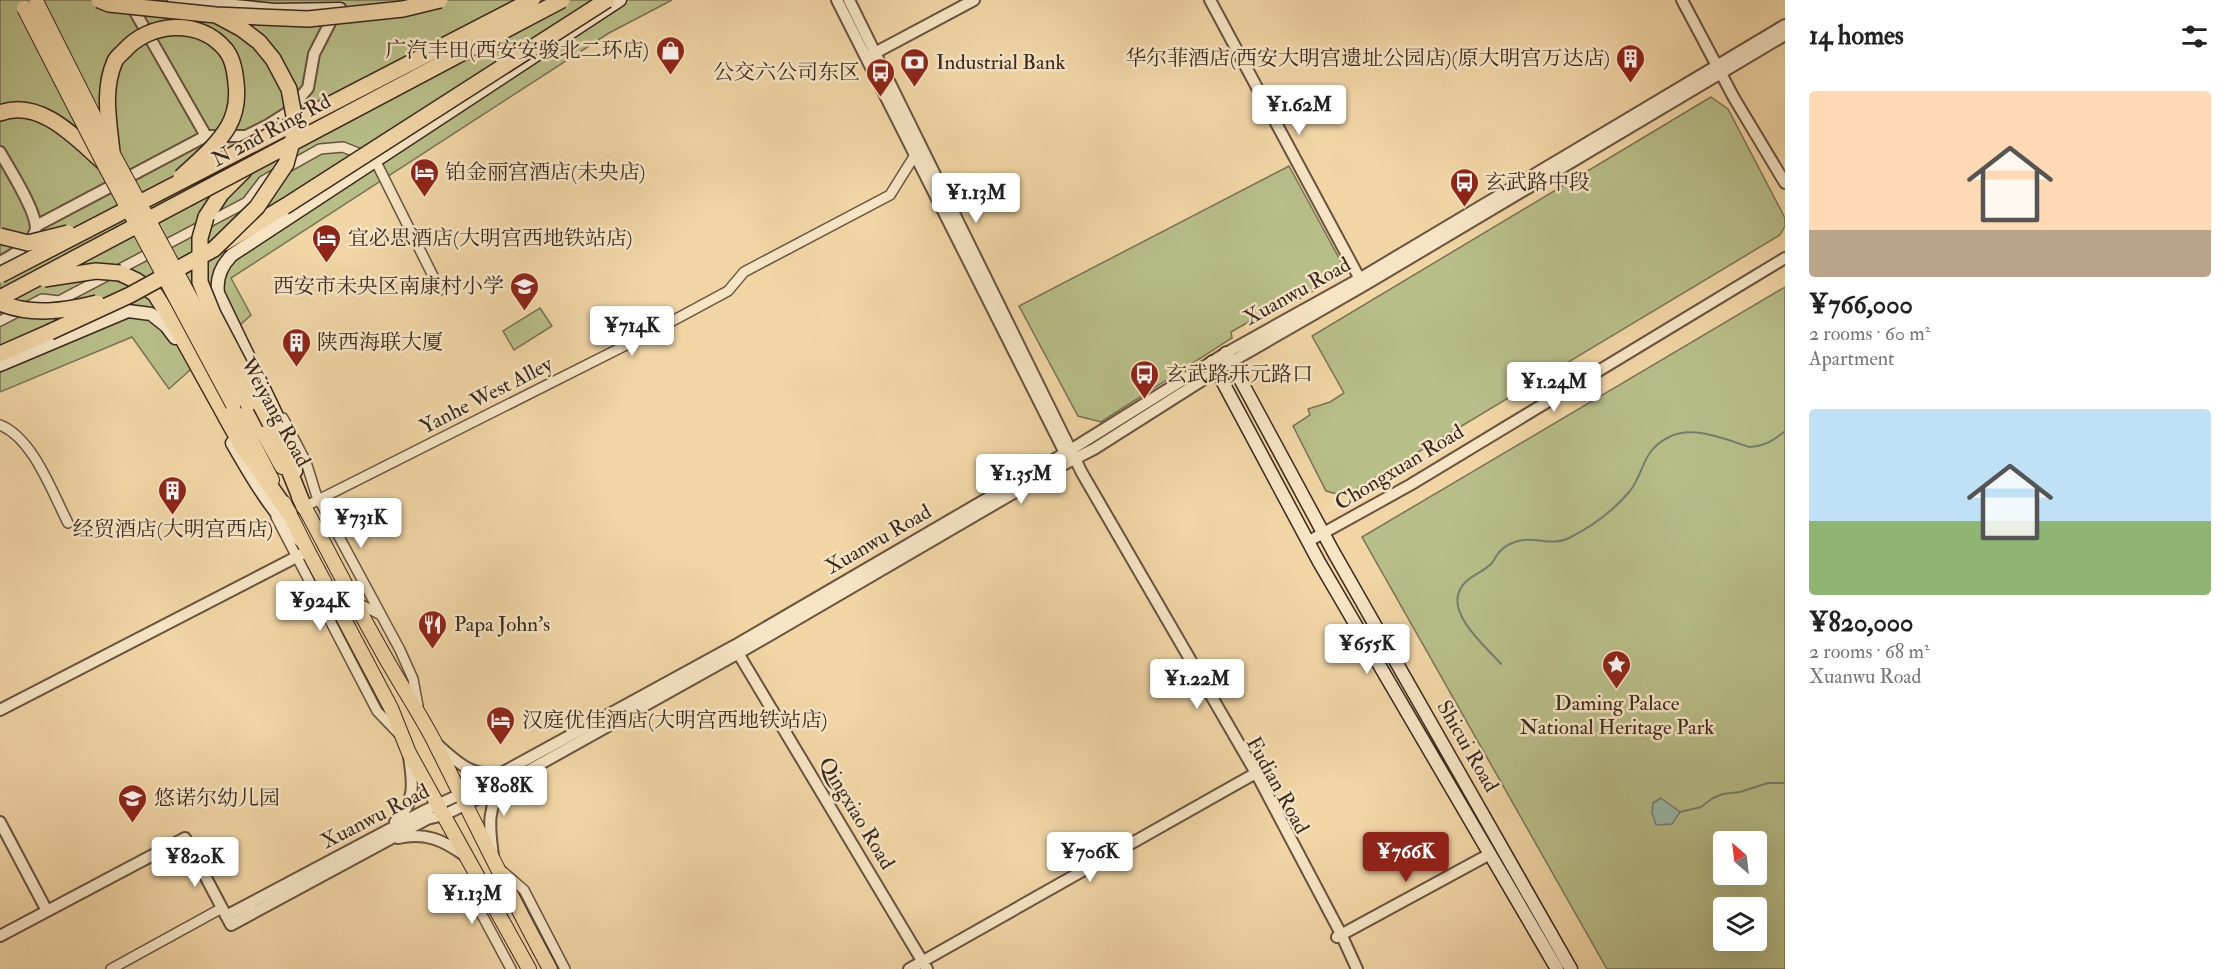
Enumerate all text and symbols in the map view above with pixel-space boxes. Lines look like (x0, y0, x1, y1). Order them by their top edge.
text: 14 homes (1809, 20, 1904, 52)
icon: filters (2178, 20, 2211, 53)
shop icon: 广汽丰田(西安安骏北二环店) (654, 34, 686, 76)
place label: 广汽丰田(西安安骏北二环店) (386, 37, 649, 64)
building icon: 华尔菲酒店(西安大明宫遗址公园店)(原大明宫万达店) (1615, 42, 1647, 84)
place label: 华尔菲酒店(西安大明宫遗址公园店)(原大明宫万达店) (1125, 45, 1610, 72)
bank icon: Industrial Bank (899, 46, 931, 88)
place label: Industrial Bank (936, 49, 1066, 76)
bus stop icon: 公交六公司东区 (865, 56, 897, 98)
place label: 公交六公司东区 (713, 59, 860, 86)
pin: ¥1.62M (1250, 85, 1348, 136)
street label: N 2nd Ring Rd (207, 88, 336, 173)
text: ¥1.62M (1266, 92, 1332, 117)
icon: home (1956, 130, 2064, 238)
hotel icon: 铂金丽宫酒店(未央店) (408, 156, 440, 198)
place label: 铂金丽宫酒店(未央店) (445, 159, 645, 186)
bus stop icon: 玄武路中段 (1448, 166, 1480, 208)
place label: 玄武路中段 (1485, 169, 1590, 196)
pin: ¥1.13M (927, 173, 1025, 224)
text: ¥1.13M (946, 180, 1006, 205)
hotel icon: 宜必思酒店(大明宫西地铁站店) (311, 222, 343, 264)
place label: 宜必思酒店(大明宫西地铁站店) (348, 225, 632, 252)
street label: Xuanwu Road (1239, 251, 1356, 332)
school or university icon: 西安市未央区南康村小学 (509, 270, 541, 312)
place label: 西安市未央区南康村小学 (273, 273, 504, 300)
text: ¥766,000 (1809, 289, 1913, 321)
pin: ¥714K (590, 306, 674, 357)
text: ¥714K (604, 313, 660, 338)
text: 2 rooms · 60 m² (1809, 321, 1930, 346)
building icon: 陕西海联大厦 (280, 326, 312, 368)
place label: 陕西海联大厦 (317, 329, 443, 356)
text: Apartment (1809, 346, 1894, 371)
street label: Yanhe West Alley (416, 350, 558, 440)
street label: Weiyang Road (234, 352, 317, 472)
bus stop icon: 玄武路开元路口 (1129, 358, 1161, 400)
place label: 玄武路开元路口 (1166, 361, 1313, 388)
pin: ¥1.24M (1505, 362, 1603, 413)
text: ¥1.24M (1521, 369, 1587, 394)
street label: Chongxuan Road (1330, 418, 1469, 517)
icon: home (1956, 448, 2064, 556)
pin: ¥1.35M (972, 454, 1070, 505)
text: ¥1.35M (990, 461, 1052, 486)
building icon: 经贸酒店(大明宫西店) (157, 474, 189, 516)
pin: ¥731K (319, 498, 403, 549)
street label: Xuanwu Road (820, 498, 937, 581)
text: ¥731K (334, 505, 388, 530)
place label: 经贸酒店(大明宫西店) (73, 516, 273, 543)
pin: ¥924K (278, 581, 362, 632)
text: ¥924K (290, 588, 350, 613)
text: ¥820,000 (1809, 607, 1913, 639)
restaurant icon: Papa John's (417, 608, 449, 650)
place label: Papa John's (454, 611, 550, 638)
pin: ¥655K (1325, 624, 1409, 675)
text: ¥655K (1339, 631, 1395, 656)
text: 2 rooms · 68 m² (1809, 639, 1930, 664)
place icon: Daming Palace National Heritage Park (1601, 648, 1633, 690)
pin: ¥1.22M (1148, 659, 1246, 710)
text: Xuanwu Road (1809, 664, 1921, 689)
text: ¥1.22M (1164, 666, 1230, 691)
place label: Daming Palace National Heritage Park (1520, 690, 1714, 741)
street label: Shicui Road (1431, 696, 1505, 797)
hotel icon: 汉庭优佳酒店(大明宫西地铁站店) (485, 704, 517, 746)
place label: 汉庭优佳酒店(大明宫西地铁站店) (522, 707, 827, 734)
street label: Fudian Road (1240, 732, 1316, 839)
street label: Qingxiao Road (812, 752, 901, 875)
pin: ¥808K (462, 766, 546, 817)
text: ¥808K (475, 773, 533, 798)
street label: Xuanwu Road (317, 777, 434, 855)
school or university icon: 悠诺尔幼儿园 (117, 782, 149, 824)
place label: 悠诺尔幼儿园 (154, 785, 280, 812)
north arrow (1713, 831, 1767, 885)
map controls (1713, 831, 1767, 951)
pin: ¥706K (1048, 832, 1132, 883)
pin: ¥766K (1364, 832, 1448, 883)
pin: ¥820K (153, 837, 237, 888)
text: ¥706K (1061, 839, 1119, 864)
text: ¥766K (1377, 839, 1435, 864)
text: ¥820K (166, 844, 224, 869)
pin: ¥1.13M (423, 874, 521, 925)
text: ¥1.13M (442, 881, 502, 906)
button: layers (1713, 897, 1767, 951)

